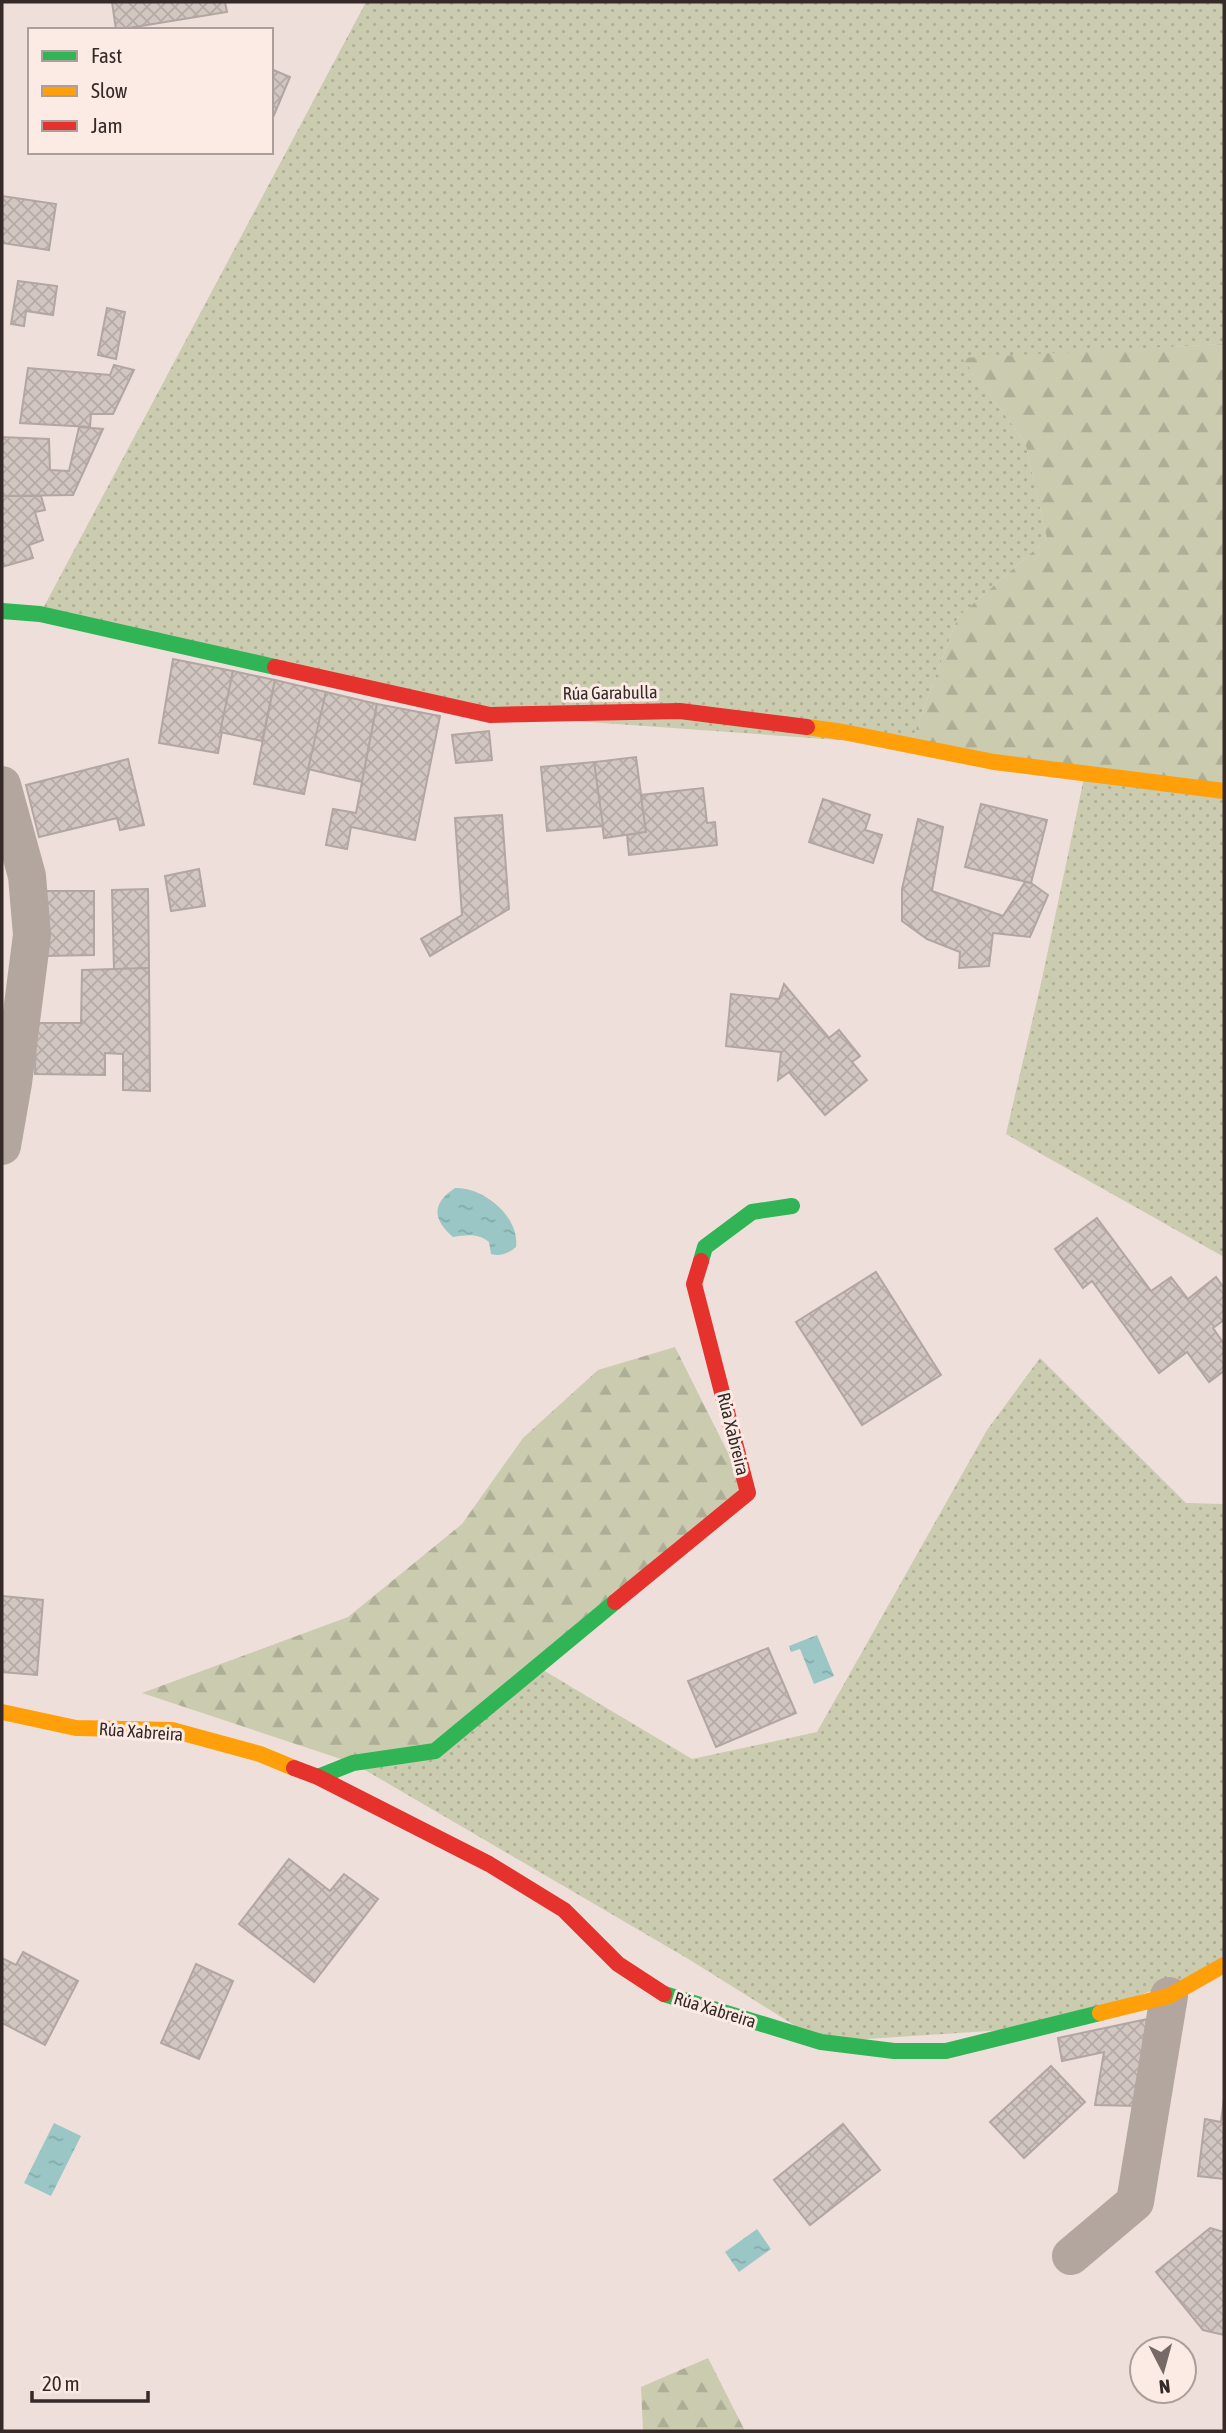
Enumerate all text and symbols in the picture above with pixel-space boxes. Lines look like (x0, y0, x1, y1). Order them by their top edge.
legend (28, 28, 273, 154)
text: Fast (91, 43, 122, 67)
text: Slow (91, 78, 128, 102)
text: Jam (91, 113, 123, 137)
street label: Rúa Garabulla (562, 681, 658, 704)
street label: Rúa Xabreira (713, 1390, 754, 1477)
street label: Rúa Xabreira (98, 1718, 184, 1745)
street label: Rúa Xabreira (672, 1987, 759, 2032)
north arrow (1128, 2335, 1198, 2405)
scale bar (32, 2360, 147, 2404)
text: 20 m (42, 2371, 80, 2395)
text: N (1158, 2375, 1172, 2398)

